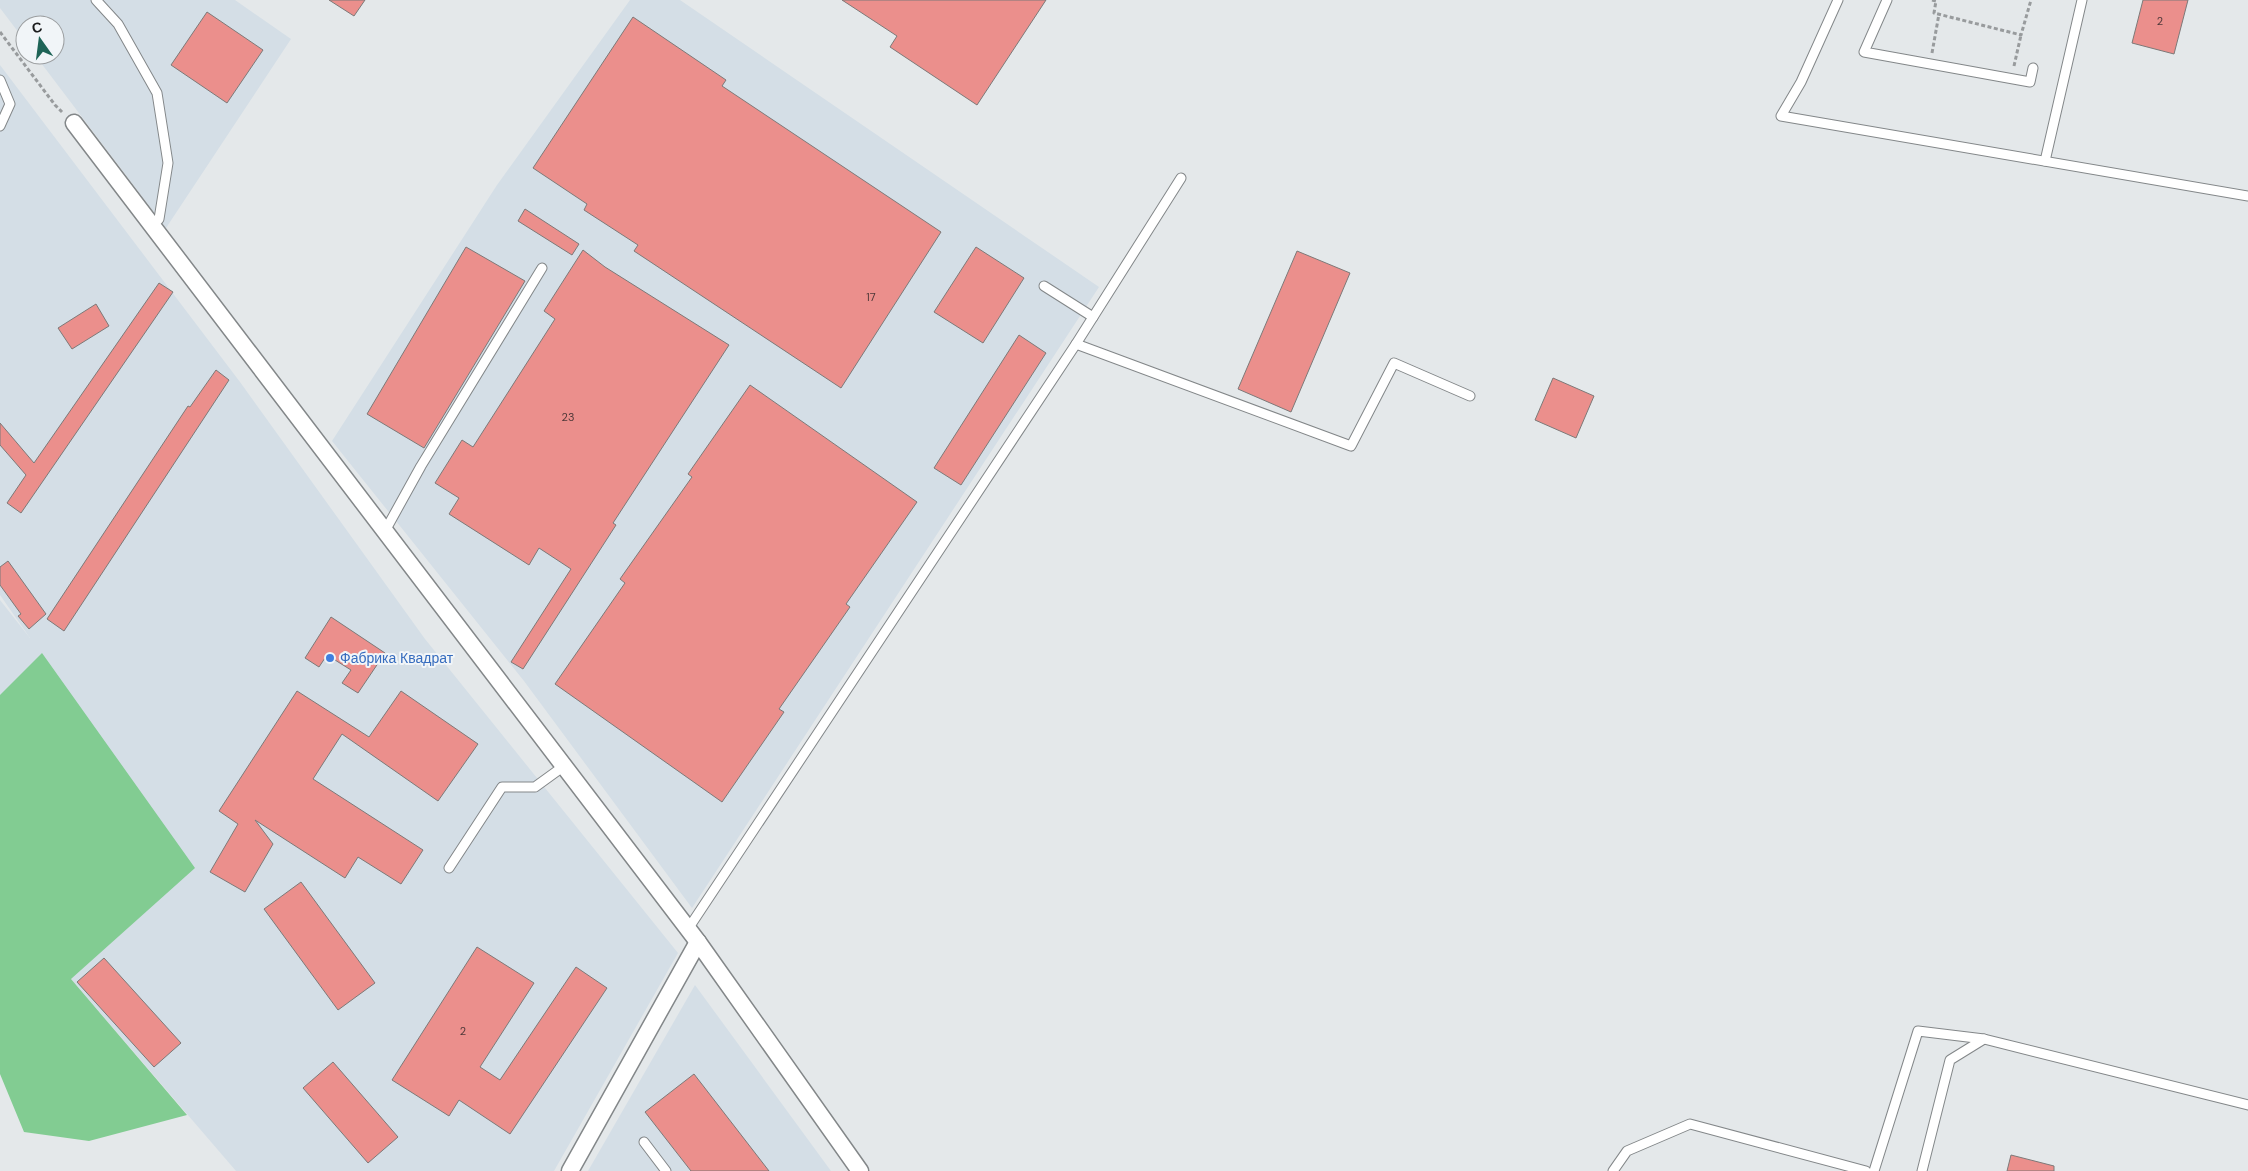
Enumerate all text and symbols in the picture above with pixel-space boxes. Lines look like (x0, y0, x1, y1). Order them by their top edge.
house number: 2 (2157, 14, 2163, 28)
north arrow (15, 15, 65, 65)
text: С (30, 17, 44, 37)
house number: 17 (866, 290, 876, 304)
house number: 23 (562, 410, 574, 424)
place label: Фабрика Квадрат (340, 649, 454, 667)
marker: Фабрика Квадрат (324, 652, 336, 664)
house number: 2 (460, 1024, 466, 1038)

